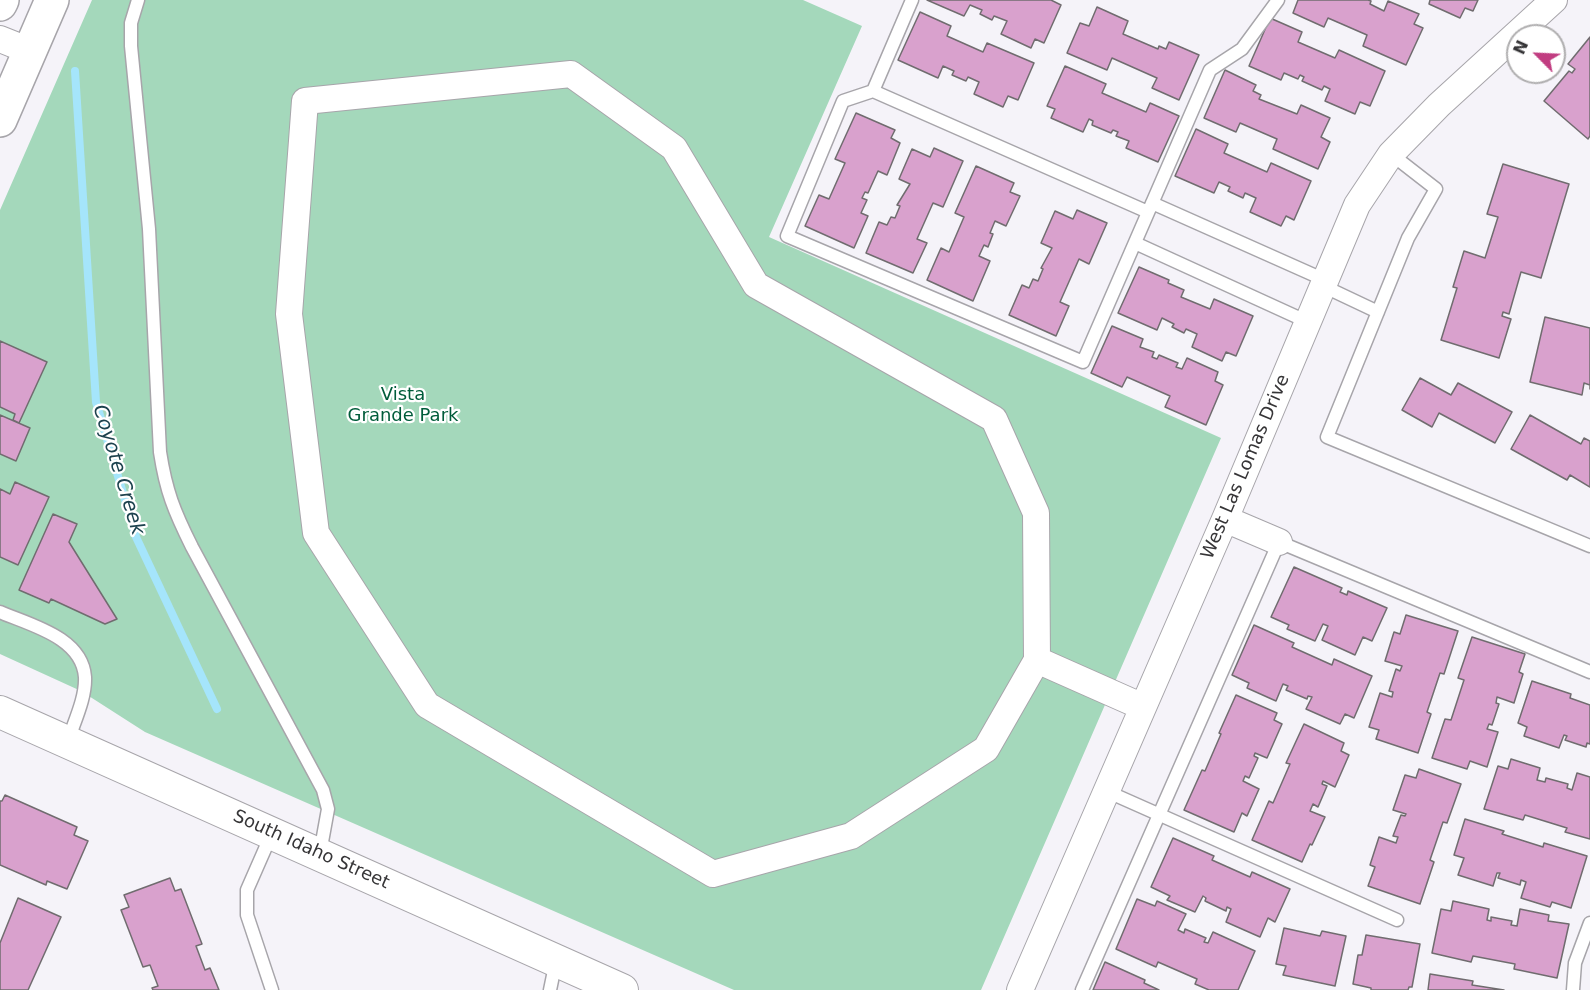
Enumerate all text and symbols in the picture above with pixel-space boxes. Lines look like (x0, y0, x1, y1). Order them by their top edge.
north arrow (1506, 24, 1566, 84)
text: N (1510, 37, 1532, 57)
street label: West Las Lomas Drive (1197, 371, 1295, 563)
park label: Vista Grande Park (348, 384, 458, 426)
water label: Coyote Creek (87, 402, 149, 538)
street label: South Idaho Street (230, 806, 392, 894)

